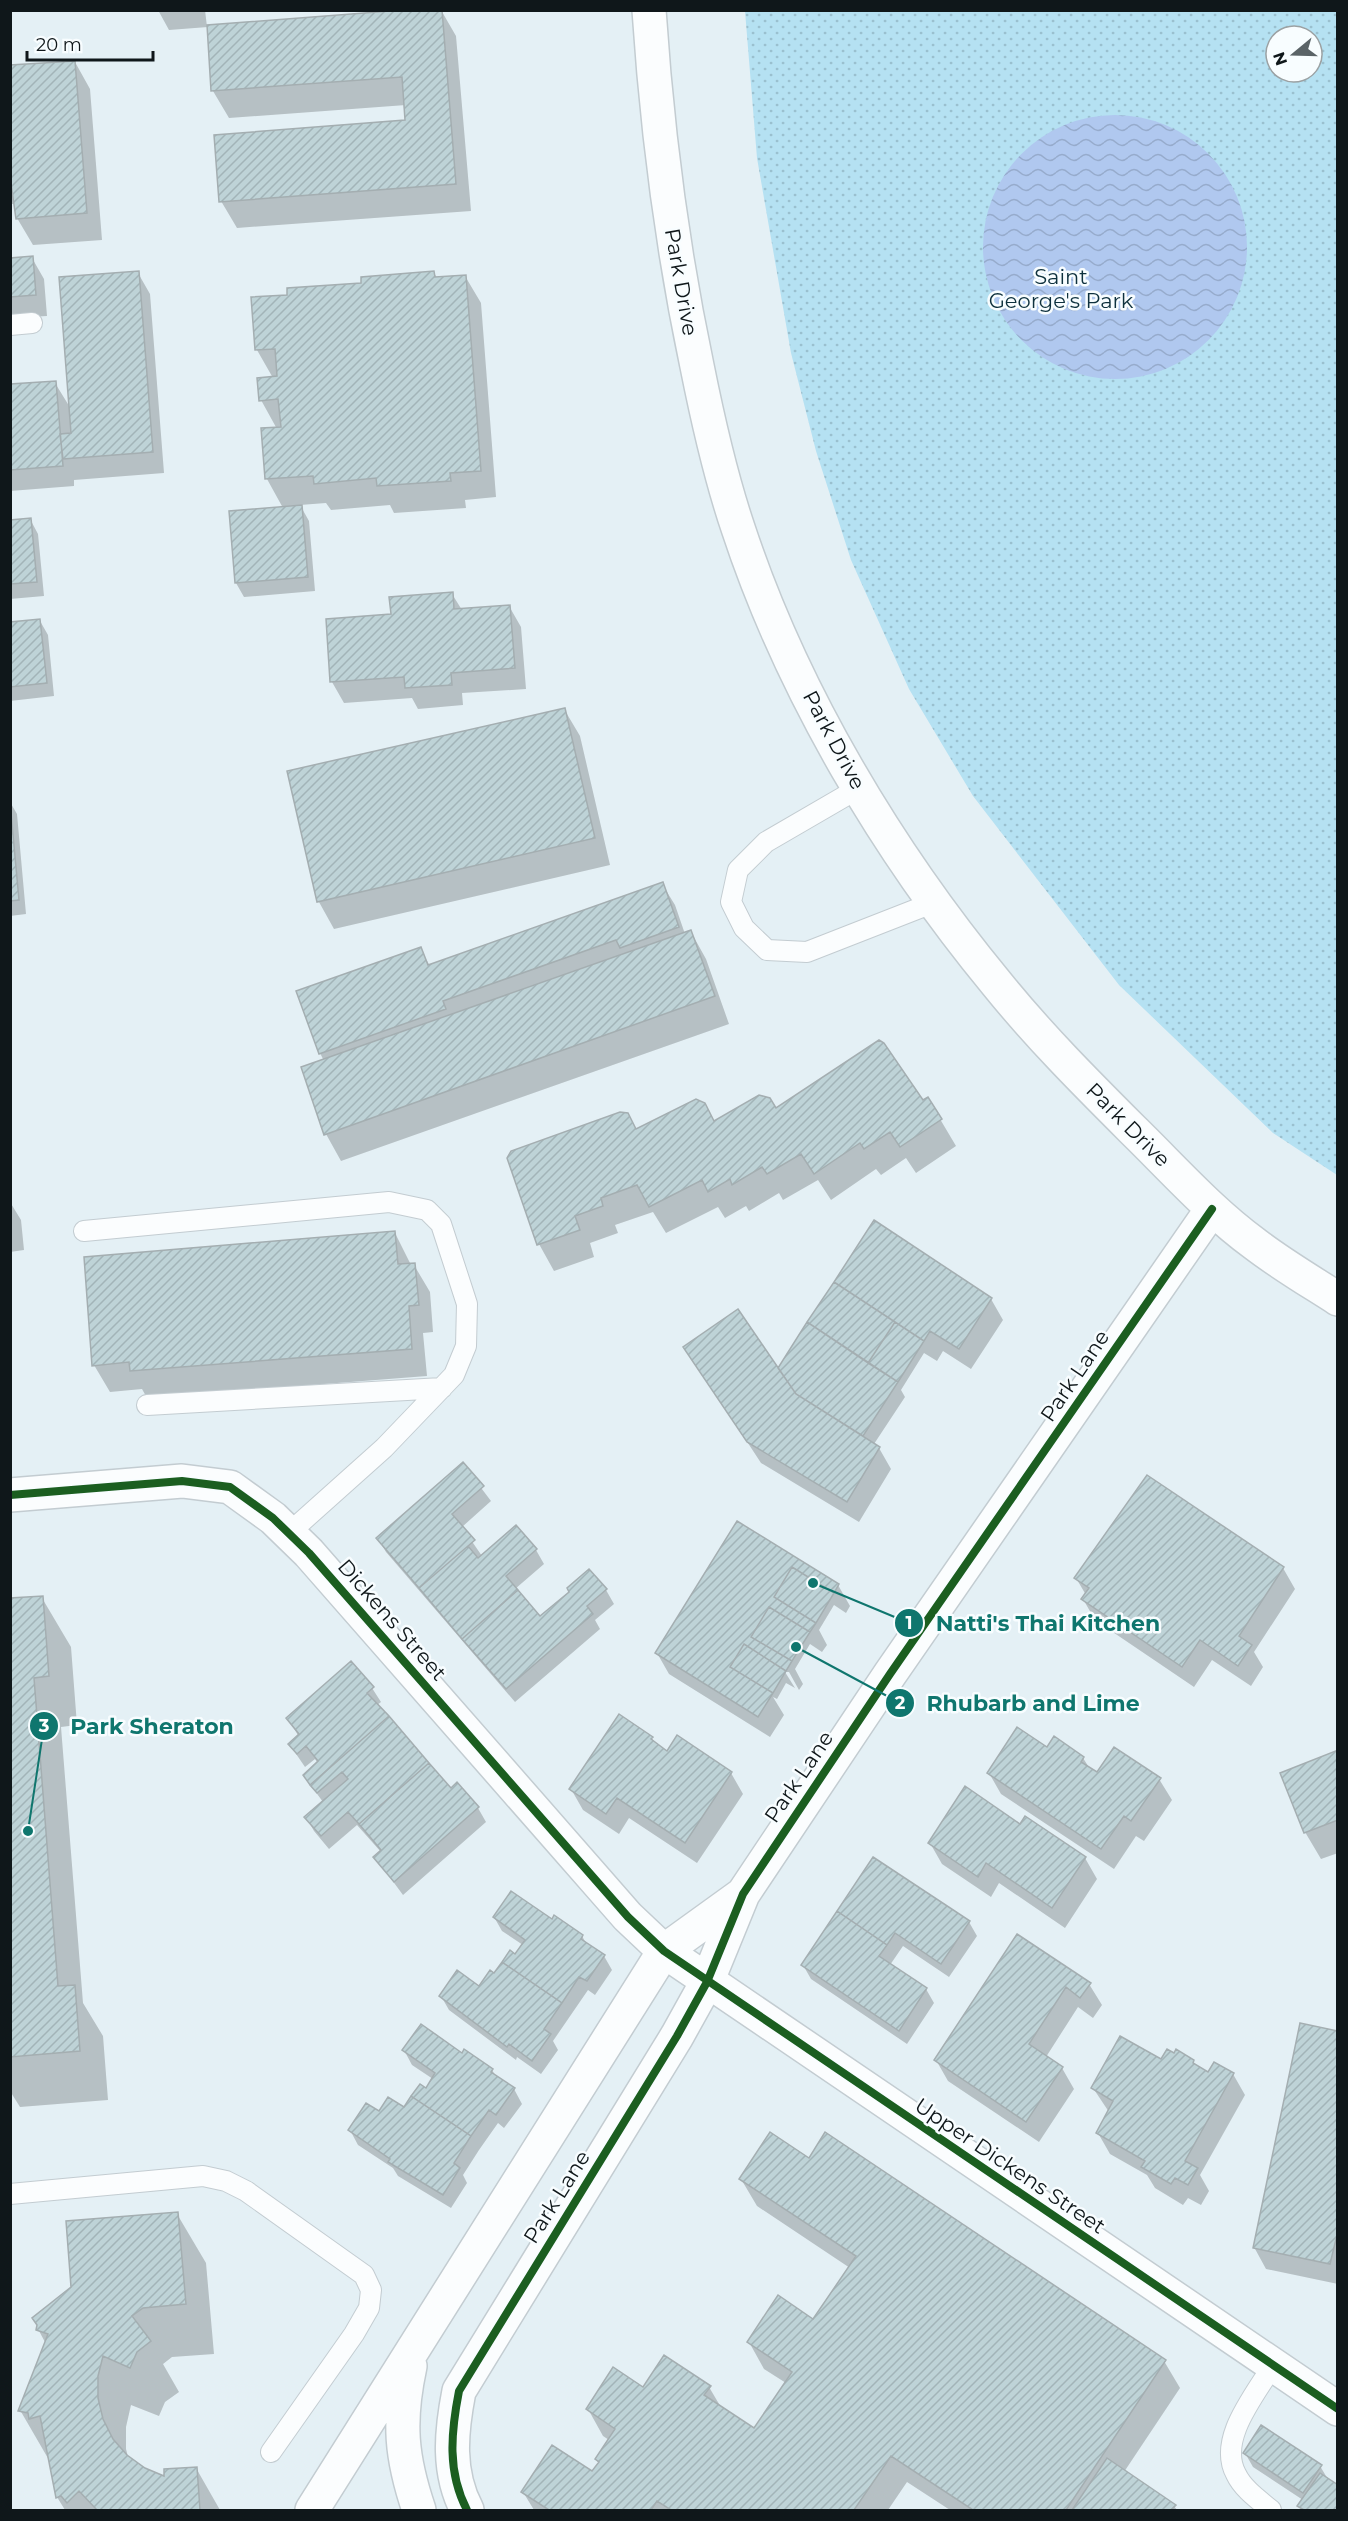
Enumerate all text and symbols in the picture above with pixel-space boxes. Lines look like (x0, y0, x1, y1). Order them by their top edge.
scale bar (27, 24, 153, 62)
north arrow (1264, 24, 1324, 84)
text: 20 m (36, 34, 82, 56)
text: N (1269, 50, 1291, 68)
street label: Park Drive (660, 226, 703, 338)
park label: Saint George's Park (989, 264, 1134, 313)
street label: Park Drive (798, 686, 871, 794)
street label: Park Drive (1081, 1077, 1176, 1172)
street label: Park Lane (1035, 1325, 1114, 1426)
street label: Dickens Street (333, 1554, 452, 1686)
callout: Natti's Thai Kitchen (894, 1603, 1172, 1643)
text: Natti's Thai Kitchen (936, 1610, 1160, 1637)
text: 1 (905, 1612, 913, 1634)
callout: Rhubarb and Lime (885, 1683, 1152, 1723)
text: Rhubarb and Lime (926, 1690, 1140, 1717)
text: 2 (895, 1692, 906, 1714)
callout: Park Sheraton (29, 1706, 246, 1746)
text: Park Sheraton (70, 1713, 234, 1740)
text: 3 (38, 1715, 50, 1737)
street label: Park Lane (759, 1726, 838, 1827)
street label: Upper Dickens Street (910, 2092, 1110, 2239)
street label: Park Lane (518, 2146, 595, 2248)

